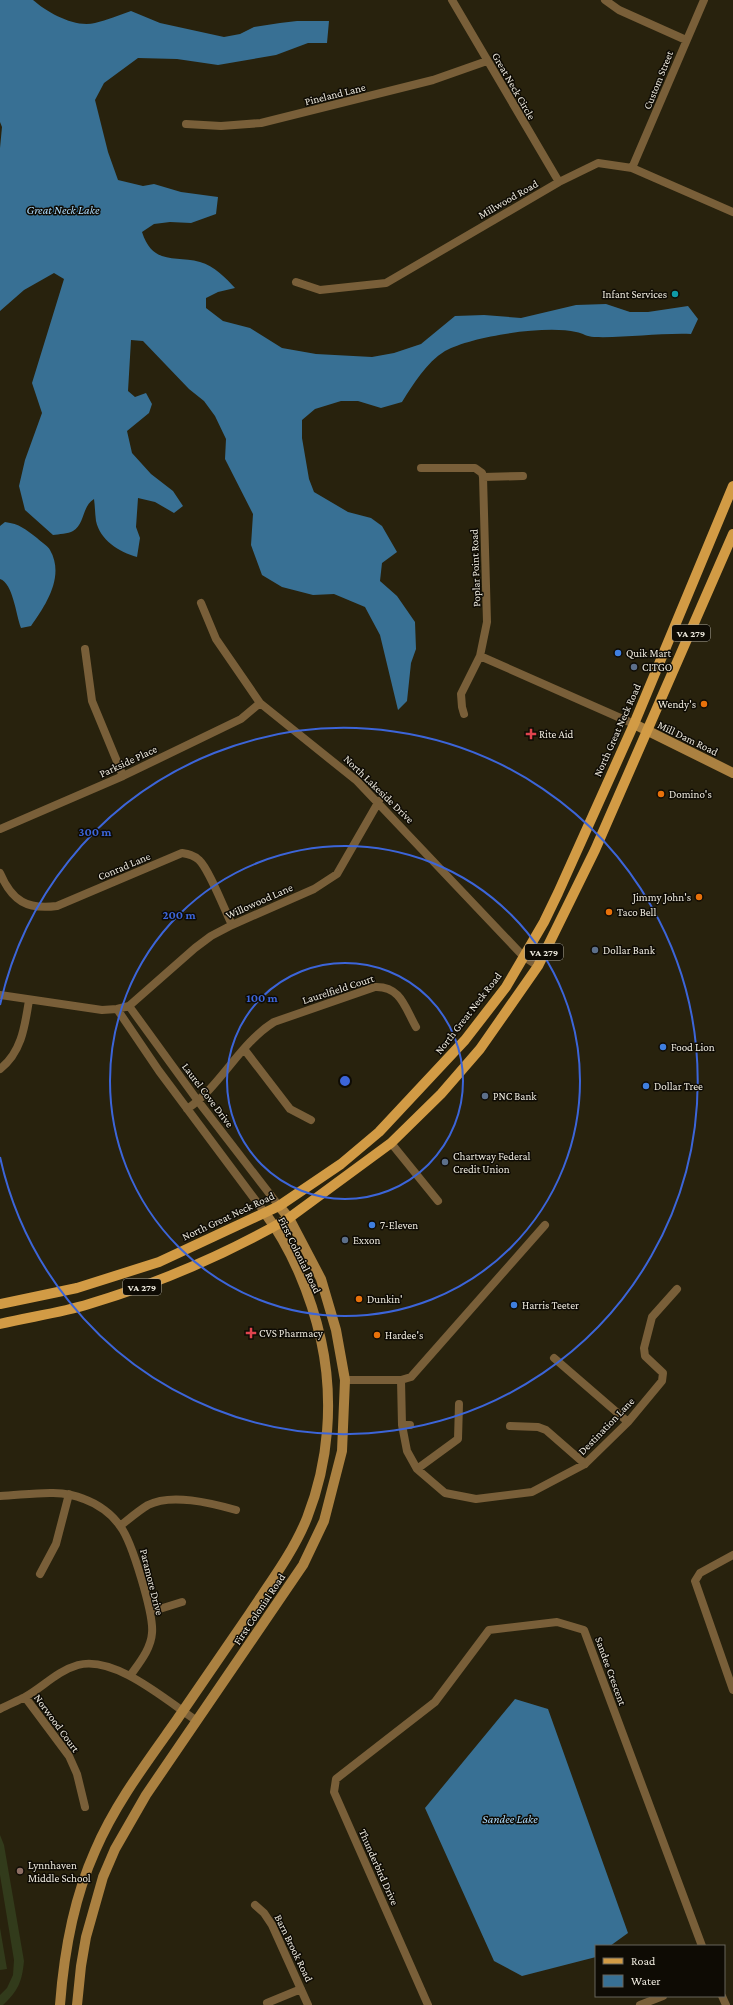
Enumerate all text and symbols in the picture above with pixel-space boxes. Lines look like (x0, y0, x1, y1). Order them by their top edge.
street label: Custom Street (641, 49, 675, 111)
street label: Great Neck Circle (490, 50, 538, 122)
street label: Pineland Lane (303, 81, 367, 107)
street label: Millwood Road (476, 177, 540, 221)
water label: Great Neck Lake (27, 203, 100, 217)
place label: Infant Services (602, 288, 667, 300)
marker: Infant Services (670, 289, 680, 299)
street label: Poplar Point Road (468, 529, 483, 607)
road number: VA 279 (672, 625, 710, 641)
place label: Quik Mart (626, 647, 672, 659)
marker: Quik Mart (613, 648, 623, 658)
place label: CITGO (642, 661, 672, 673)
marker: CITGO (629, 662, 639, 672)
street label: North Great Neck Road (591, 681, 643, 778)
place label: Wendy's (658, 698, 696, 711)
marker: Wendy's (699, 699, 709, 709)
street label: Mill Dam Road (656, 718, 720, 758)
place label: Rite Aid (539, 728, 574, 740)
marker: Rite Aid (526, 729, 536, 739)
street label: Parkside Place (97, 742, 159, 780)
street label: North Lakeside Drive (342, 753, 417, 826)
place label: Domino's (669, 788, 712, 800)
marker: Domino's (656, 789, 666, 799)
text: 300 m (79, 825, 112, 839)
street label: Conrad Lane (96, 850, 152, 882)
street label: Willowood Lane (224, 881, 295, 921)
place label: Jimmy John's (632, 891, 691, 904)
marker: Jimmy John's (694, 892, 704, 902)
place label: Taco Bell (617, 906, 656, 918)
marker: Taco Bell (604, 907, 614, 917)
text: 200 m (162, 908, 196, 922)
road number: VA 279 (525, 944, 563, 960)
place label: Dollar Bank (603, 944, 656, 956)
marker: Dollar Bank (590, 945, 600, 955)
street label: North Great Neck Road (432, 970, 504, 1056)
street label: Laurelfield Court (301, 972, 376, 1006)
text: 100 m (246, 991, 279, 1005)
place label: Food Lion (671, 1041, 715, 1053)
marker: Food Lion (658, 1042, 668, 1052)
street label: Laurel Cove Drive (180, 1060, 236, 1130)
centre of rings (338, 1074, 352, 1088)
place label: Dollar Tree (654, 1080, 703, 1092)
marker: Dollar Tree (641, 1081, 651, 1091)
place label: PNC Bank (493, 1090, 537, 1102)
marker: PNC Bank (480, 1091, 490, 1101)
place label: Chartway Federal Credit Union (453, 1150, 531, 1175)
marker: Chartway Federal Credit Union (440, 1157, 450, 1167)
street label: North Great Neck Road (180, 1189, 276, 1243)
street label: First Colonial Road (276, 1215, 324, 1295)
place label: 7-Eleven (380, 1219, 418, 1231)
marker: 7-Eleven (367, 1220, 377, 1230)
place label: Exxon (353, 1234, 380, 1246)
marker: Exxon (340, 1235, 350, 1245)
road number: VA 279 (123, 1279, 161, 1295)
place label: Dunkin' (367, 1293, 403, 1305)
marker: Dunkin' (354, 1294, 364, 1304)
place label: Harris Teeter (522, 1299, 579, 1311)
marker: Harris Teeter (509, 1300, 519, 1310)
place label: CVS Pharmacy (259, 1327, 324, 1340)
marker: CVS Pharmacy (246, 1328, 256, 1338)
place label: Hardee's (385, 1329, 423, 1341)
marker: Hardee's (372, 1330, 382, 1340)
street label: Destination Lane (576, 1395, 637, 1457)
street label: Paramore Drive (138, 1548, 166, 1617)
street label: First Colonial Road (231, 1571, 287, 1647)
street label: Sandee Crescent (593, 1635, 629, 1707)
street label: Norwood Court (32, 1692, 82, 1755)
water label: Sandee Lake (482, 1812, 538, 1826)
street label: Thunderbird Drive (357, 1827, 401, 1907)
place label: Lynnhaven Middle School (28, 1859, 91, 1884)
marker: Lynnhaven Middle School (15, 1866, 25, 1876)
street label: Barn Brook Road (273, 1912, 316, 1984)
legend (595, 1945, 725, 1997)
text: Road (631, 1954, 656, 1968)
text: Water (631, 1974, 661, 1988)

